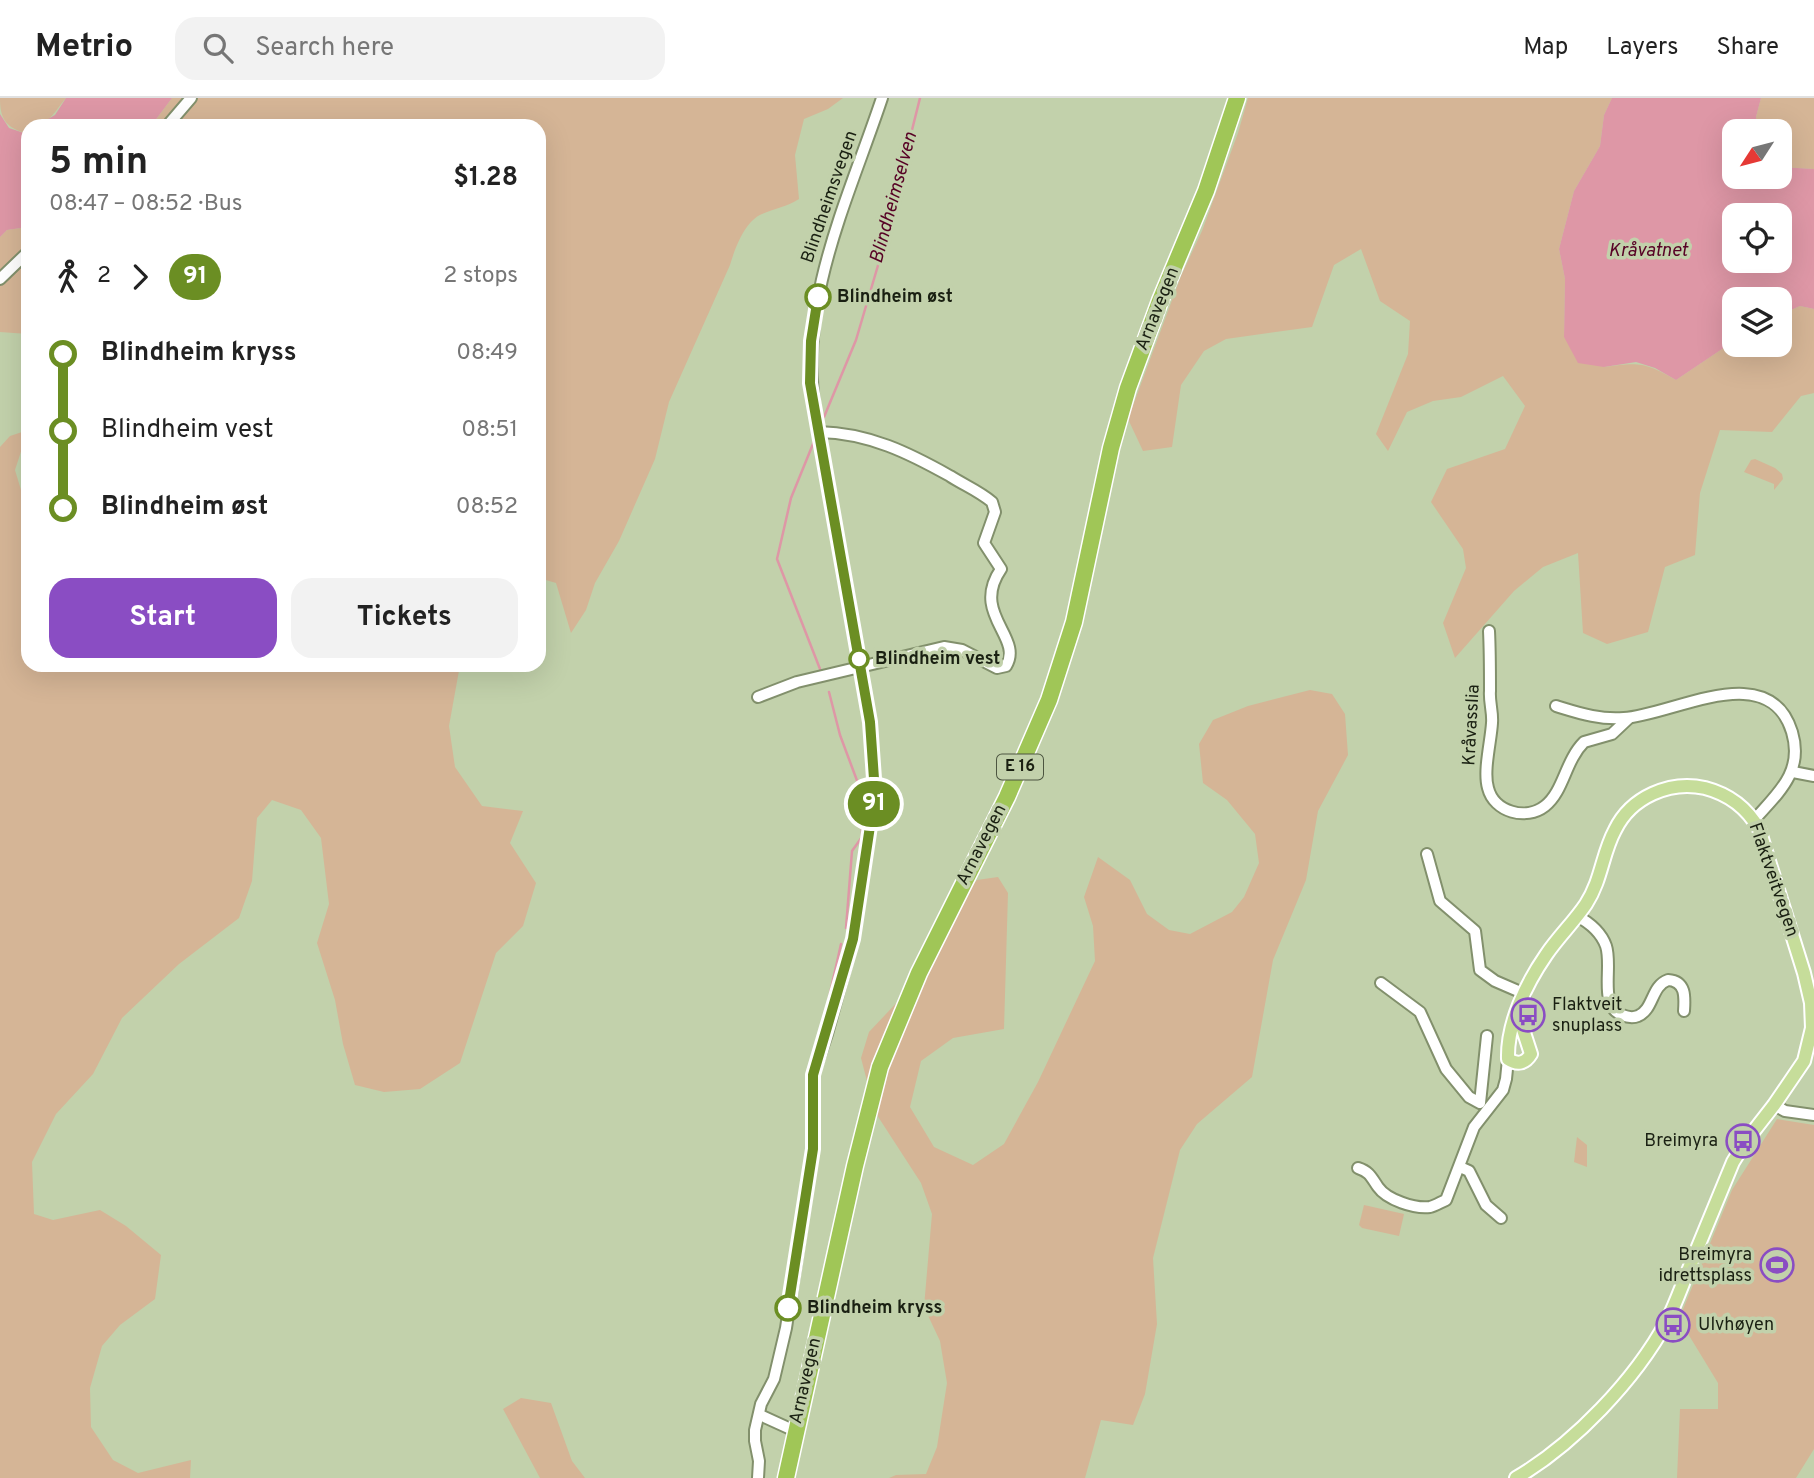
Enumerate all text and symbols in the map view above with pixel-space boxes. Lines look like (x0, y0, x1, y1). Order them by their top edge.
search box (175, 17, 665, 80)
text: Metrio (35, 27, 133, 69)
icon: search (199, 29, 237, 67)
text: Search here (255, 32, 394, 65)
text: Map (1523, 33, 1568, 63)
text: Layers (1606, 33, 1678, 63)
text: Share (1716, 33, 1779, 63)
north arrow (1722, 119, 1792, 189)
map controls (1722, 119, 1792, 357)
street label: Blindheimsvegen (797, 128, 863, 266)
water label: Blindheimselven (865, 129, 923, 266)
text: 5 min (49, 139, 148, 188)
text: $1.28 (453, 162, 518, 195)
text: 08:47 – 08:52 · Bus (49, 190, 243, 219)
button: locate (1722, 203, 1792, 273)
water label: Kråvatnet (1608, 239, 1689, 263)
icon: walk (49, 258, 87, 296)
icon: forward (121, 258, 159, 296)
text: 2 (97, 262, 111, 291)
text: 91 (183, 262, 207, 292)
text: 2 stops (443, 262, 518, 291)
street label: Arnavegen (1131, 264, 1185, 354)
marker: Blindheim øst (805, 284, 831, 310)
place label: Blindheim øst (837, 286, 953, 309)
button: layers (1722, 287, 1792, 357)
text: Blindheim kryss (101, 337, 297, 370)
text: 08:49 (456, 339, 518, 368)
text: Blindheim vest (101, 414, 274, 447)
text: 08:51 (461, 416, 518, 445)
text: Blindheim øst (101, 491, 268, 524)
text: 08:52 (456, 493, 518, 522)
button: Start (49, 578, 277, 658)
button: Tickets (291, 578, 518, 658)
place label: Blindheim vest (875, 648, 1000, 671)
marker: Blindheim vest (849, 649, 869, 669)
street label: Kråvasslia (1458, 684, 1486, 766)
road number: E 16 (997, 754, 1043, 780)
line badge: 91 (842, 781, 906, 827)
text: 91 (862, 789, 886, 819)
street label: Arnavegen (952, 801, 1012, 889)
street label: Flaktveitvegen (1743, 820, 1803, 940)
place label: Flaktveit snuplass (1552, 994, 1622, 1038)
bus stop icon: Flaktveit snuplass (1509, 996, 1547, 1034)
bus stop icon: Breimyra (1724, 1122, 1762, 1160)
place label: Breimyra (1644, 1130, 1718, 1153)
place label: Breimyra idrettsplass (1658, 1244, 1752, 1288)
sports icon: Breimyra idrettsplass (1758, 1246, 1796, 1284)
marker: Blindheim kryss (775, 1295, 801, 1321)
place label: Blindheim kryss (807, 1297, 942, 1320)
bus stop icon: Ulvhøyen (1654, 1306, 1692, 1344)
place label: Ulvhøyen (1698, 1314, 1774, 1337)
street label: Arnavegen (785, 1336, 827, 1426)

